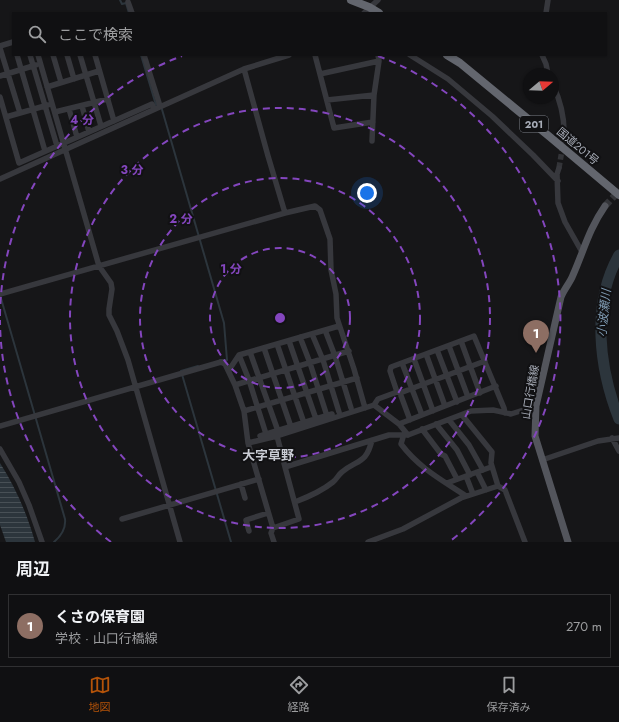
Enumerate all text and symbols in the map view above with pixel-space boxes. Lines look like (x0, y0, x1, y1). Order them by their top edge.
search box (12, 12, 607, 56)
icon: search (26, 23, 48, 45)
text: ここで検索 (58, 24, 133, 46)
north arrow (523, 68, 559, 104)
text: 4 分 (70, 111, 94, 129)
road number: 201 (520, 116, 548, 132)
street label: 国道201号 (553, 124, 603, 168)
text: 3 分 (120, 161, 144, 179)
your location (357, 183, 377, 203)
text: 2 分 (169, 210, 193, 228)
text: 1 分 (220, 260, 242, 278)
water label: 小波瀬川 (593, 286, 616, 338)
centre of rings (273, 311, 287, 325)
pin: 1 (523, 320, 549, 353)
street label: 山口行橋線 (517, 364, 543, 420)
district label: 大字草野 (242, 446, 294, 465)
text: 周辺 (16, 557, 50, 581)
text: くさの保育園 (55, 606, 145, 628)
text: 1 (27, 617, 33, 636)
text: 270 m (566, 617, 602, 636)
text: 学校 · 山口行橋線 (55, 629, 158, 648)
tab: 地図 (89, 674, 111, 715)
tab: 経路 (288, 674, 310, 715)
tab: 保存済み (487, 674, 531, 715)

